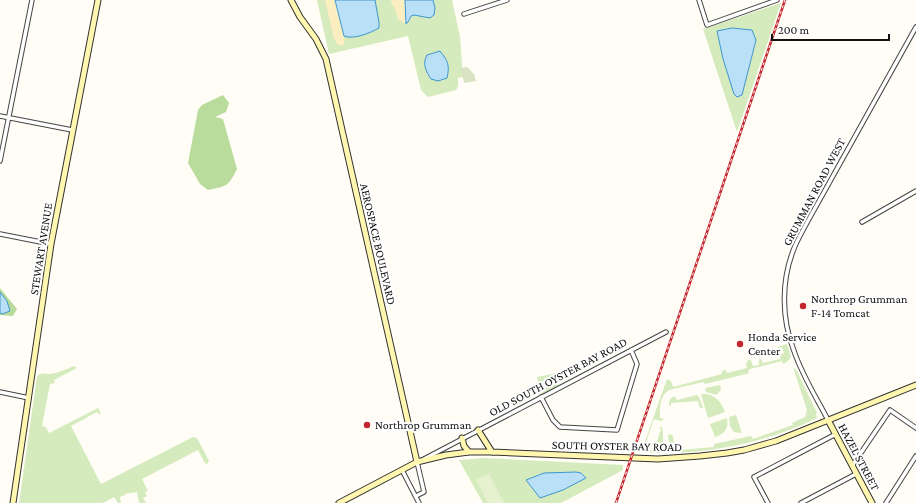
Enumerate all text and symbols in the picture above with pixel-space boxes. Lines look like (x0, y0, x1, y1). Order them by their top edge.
scale bar (772, 16, 889, 42)
text: 200 m (778, 23, 810, 37)
street label: GRUMMAN ROAD WEST (780, 135, 849, 248)
street label: AEROSPACE BOULEVARD (357, 182, 399, 306)
street label: STEWART AVENUE (27, 201, 55, 296)
place label: Northrop Grumman F-14 Tomcat (811, 292, 908, 320)
marker: Northrop Grumman F-14 Tomcat (798, 301, 808, 311)
place label: Honda Service Center (748, 330, 816, 358)
street label: OLD SOUTH OYSTER BAY ROAD (487, 335, 629, 419)
marker: Honda Service Center (735, 339, 745, 349)
place label: Northrop Grumman (375, 418, 472, 432)
marker: Northrop Grumman (362, 420, 372, 430)
street label: HAZEL STREET (835, 421, 883, 493)
street label: SOUTH OYSTER BAY ROAD (552, 438, 682, 454)

